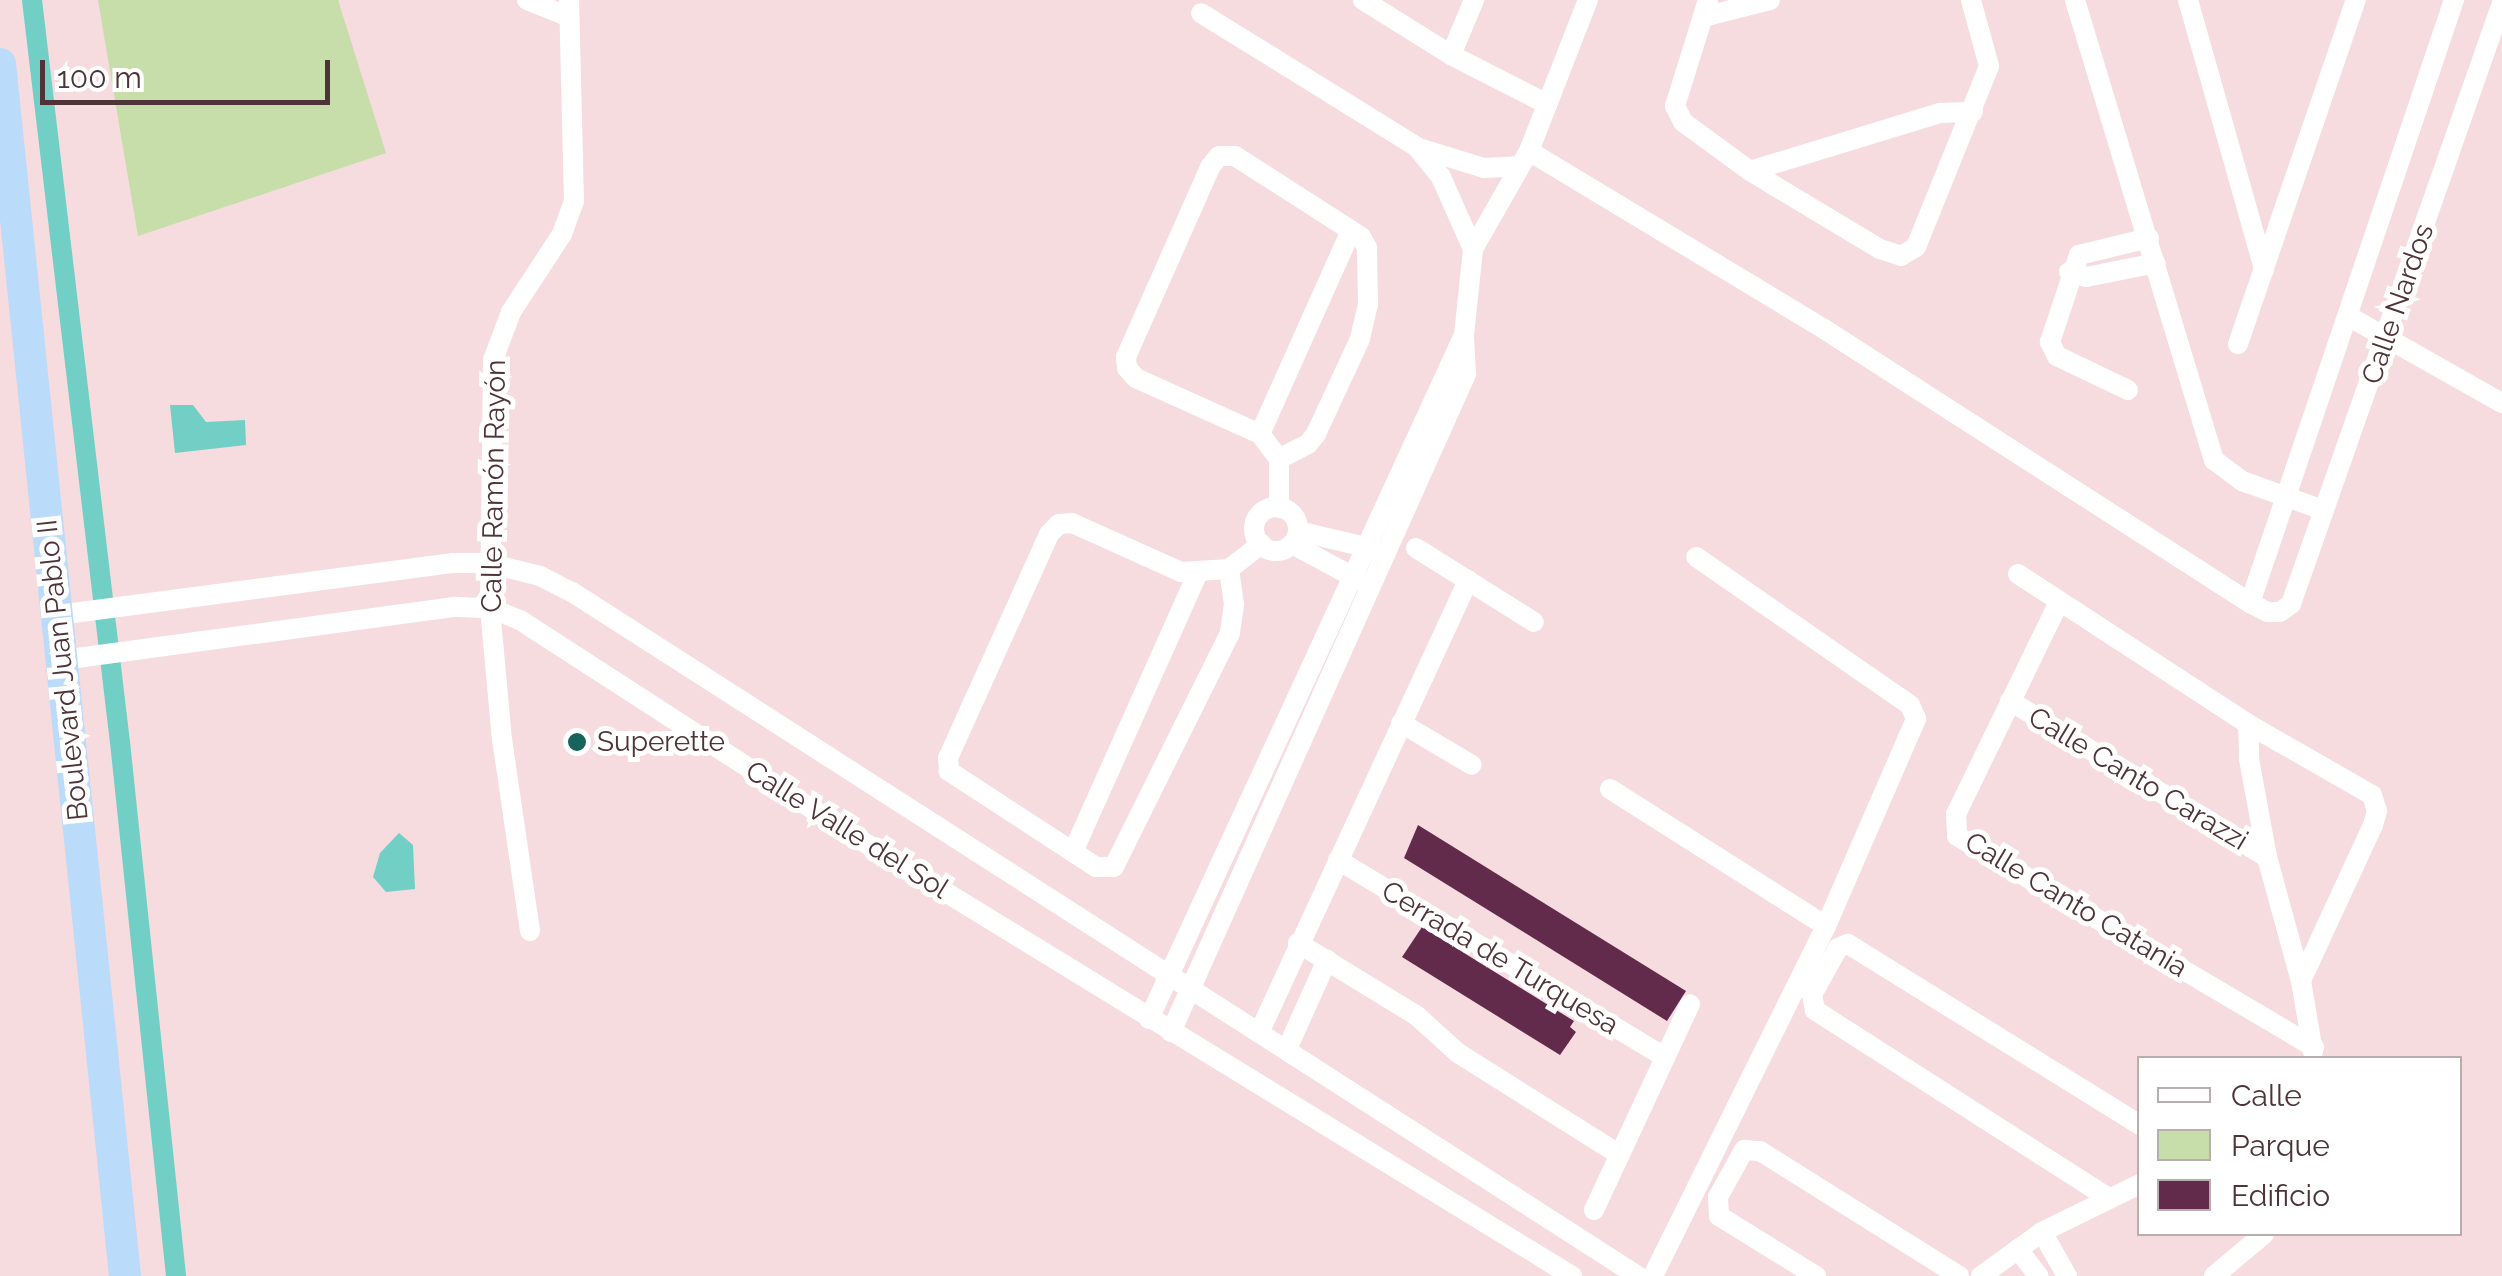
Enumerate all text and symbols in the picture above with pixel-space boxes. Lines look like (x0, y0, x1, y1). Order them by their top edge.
scale bar (45, 40, 335, 102)
text: 100 m (57, 60, 142, 95)
street label: Calle Nardos (2355, 220, 2441, 388)
street label: Calle Ramón Rayón (475, 359, 513, 613)
street label: Boulevard Juan Pablo II (30, 517, 96, 823)
street label: Calle Canto Carazzi (2022, 700, 2254, 858)
place label: Superette (597, 725, 725, 759)
marker: Superette (566, 731, 588, 753)
street label: Calle Valle del Sol (739, 754, 955, 906)
street label: Calle Canto Catania (1959, 825, 2193, 985)
street label: Cerrada de Turquesa (1375, 874, 1625, 1042)
legend (2137, 1056, 2462, 1236)
text: Calle (2231, 1078, 2302, 1113)
text: Parque (2231, 1128, 2330, 1163)
text: Edificio (2231, 1178, 2330, 1213)

